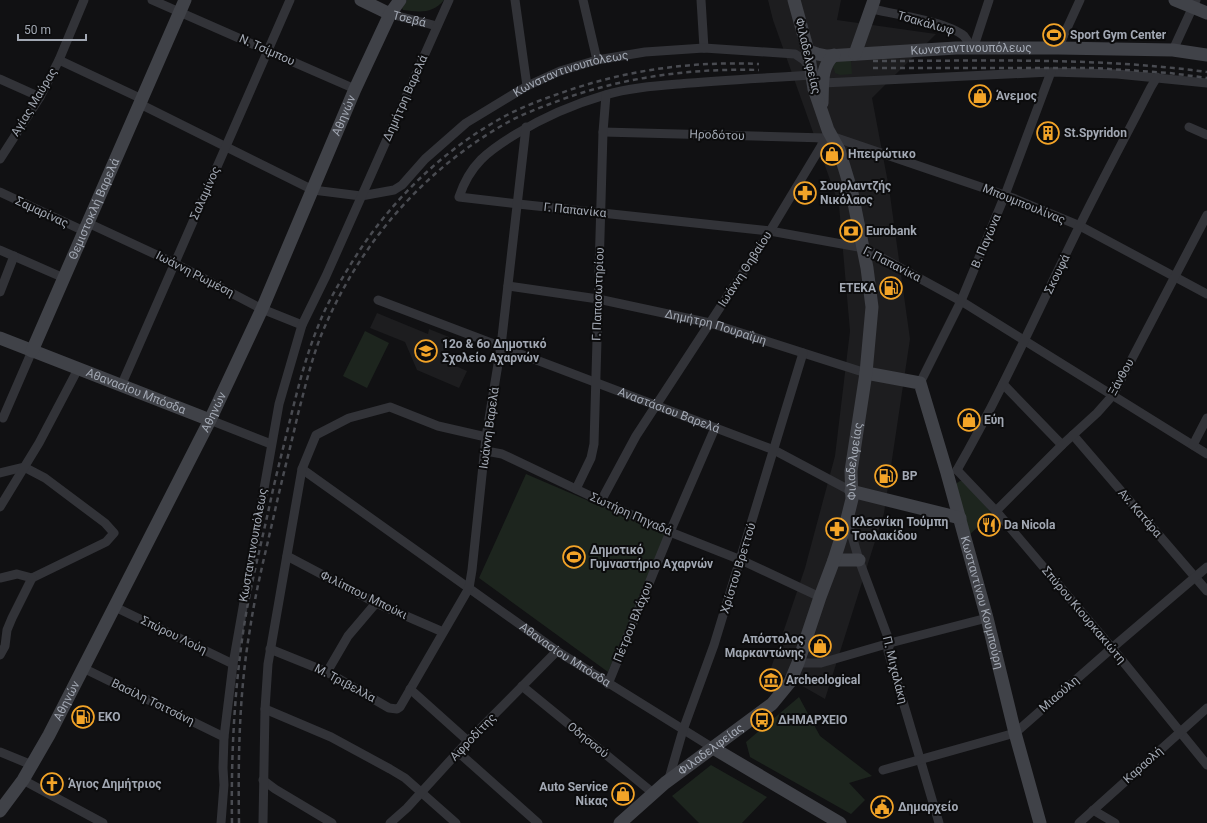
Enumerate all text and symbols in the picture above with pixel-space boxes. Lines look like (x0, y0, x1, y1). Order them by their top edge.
street label: Τσεβά (391, 8, 428, 30)
street label: Τσακάλωφ (896, 8, 956, 38)
scale bar (18, 16, 86, 42)
street label: Φιλαδελφείας (792, 16, 824, 96)
sports icon: Sport Gym Center (1041, 22, 1067, 48)
text: 50 m (24, 23, 51, 37)
place label: Sport Gym Center (1070, 28, 1167, 42)
street label: N. Τσίμπου (237, 32, 297, 68)
street label: Κωνσταντινουπόλεως (910, 41, 1032, 58)
street label: Κωνσταντινουπόλεως (511, 48, 629, 100)
street label: Δημήτρη Βαρελά (380, 53, 430, 143)
street label: Αγίας Μαύρας (8, 65, 60, 139)
shop icon: Άνεμος (967, 83, 993, 109)
place label: Άνεμος (996, 89, 1037, 103)
street label: Αθηνών (329, 93, 359, 138)
building icon: St.Spyridon (1035, 120, 1061, 146)
place label: St.Spyridon (1064, 126, 1127, 140)
street label: Ηροδότου (689, 127, 745, 143)
shop icon: Ηπειρώτικο (819, 141, 845, 167)
place label: Ηπειρώτικο (848, 147, 916, 161)
street label: Θεμιστοκλή Βαρελά (66, 156, 122, 262)
street label: Σαλαμίνος (187, 164, 223, 222)
place label: Σουρλαντζής Νικόλαος (820, 179, 891, 207)
pharmacy icon: Σουρλαντζής Νικόλαος (792, 180, 818, 206)
street label: Μπουμπουλίνας (981, 181, 1067, 227)
street label: Σαμαρίνας (13, 194, 71, 230)
street label: Γ. Παπανίκα (543, 200, 607, 220)
street label: Β. Παγώνα (968, 212, 1004, 270)
bank icon: Eurobank (838, 218, 864, 244)
place label: Eurobank (866, 224, 917, 238)
street label: Ιωάννη Θηβαίου (715, 228, 775, 310)
street label: Γ. Παπανίκα (861, 243, 923, 285)
street label: Γ. Παπασωτηρίου (589, 247, 607, 341)
street label: Ιωάννη Ρωμέση (154, 248, 236, 300)
street label: Σκουφά (1041, 252, 1073, 296)
fuel station icon: ΕΤΕΚΑ (878, 275, 904, 301)
place label: ΕΤΕΚΑ (839, 281, 877, 295)
street label: Δημήτρη Πουραΐμη (664, 307, 768, 348)
place label: 12ο & 6ο Δημοτικό Σχολείο Αχαρνών (442, 337, 547, 366)
school or university icon: 12ο & 6ο Δημοτικό Σχολείο Αχαρνών (413, 338, 439, 364)
street label: Ξάνθου (1105, 356, 1137, 398)
street label: Αθανασίου Μπόσδα (84, 365, 188, 417)
street label: Αναστάσιου Βαρελά (616, 384, 722, 436)
street label: Ιωάννη Βαρελά (476, 386, 502, 470)
street label: Αθηνών (198, 390, 229, 435)
shop icon: Εύη (956, 407, 982, 433)
place label: Εύη (984, 413, 1004, 427)
street label: Φιλαδελφείας (844, 421, 865, 500)
fuel station icon: BP (873, 463, 899, 489)
place label: BP (902, 469, 918, 483)
street label: Αν. Κατάρα (1115, 486, 1165, 540)
street label: Κωσταντινουπόλεως (236, 487, 270, 603)
street label: Σωτήρη Πηγαδά (588, 490, 674, 538)
restaurant icon: Da Nicola (976, 512, 1002, 538)
place label: Κλεονίκη Τούμπη Τσολακίδου (852, 515, 948, 543)
pharmacy icon: Κλεονίκη Τούμπη Τσολακίδου (824, 516, 850, 542)
place label: Da Nicola (1004, 518, 1056, 532)
street label: Χρίστου Βρεττού (718, 521, 758, 615)
street label: Κωσταντίνου Κουμπούρη (958, 534, 1006, 670)
place label: Δημοτικό Γυμναστήριο Αχαρνών (590, 543, 713, 572)
sports icon: Δημοτικό Γυμναστήριο Αχαρνών (561, 544, 587, 570)
street label: Σπύρου Κιουρκακιώτη (1039, 564, 1129, 666)
street label: Φιλίππου Μπούκι (318, 568, 410, 622)
street label: Πέτρου Βλάχου (611, 580, 655, 664)
street label: Σπύρου Λούη (139, 613, 209, 657)
street label: Αθανασίου Μπόσδα (517, 620, 613, 690)
place label: Απόστολος Μαρκαντώνης (725, 632, 804, 660)
shop icon: Απόστολος Μαρκαντώνης (807, 633, 833, 659)
street label: Π. Μιχαλάκη (880, 635, 910, 705)
street label: Μ. Τριβελλα (312, 661, 378, 705)
museum icon: Archeological (758, 667, 784, 693)
place label: Archeological (786, 673, 860, 687)
street label: Μιαούλη (1036, 673, 1082, 715)
street label: Βασίλη Τσιτσάνη (109, 676, 197, 728)
street label: Αθηνών (50, 678, 83, 723)
fuel station icon: EKO (70, 704, 96, 730)
bus stop icon: ΔΗΜΑΡΧΕΙΟ (749, 707, 775, 733)
place label: EKO (98, 710, 120, 724)
street label: Αφροδίτης (447, 711, 499, 763)
place label: ΔΗΜΑΡΧΕΙΟ (778, 713, 848, 727)
street label: Οδησσού (565, 719, 611, 761)
street label: Φιλαδελφείας (675, 720, 746, 778)
street label: Καραολή (1120, 744, 1166, 786)
church icon: Άγιος Δημήτριος (39, 771, 65, 797)
place label: Άγιος Δημήτριος (68, 777, 161, 791)
place label: Auto Service Νίκας (539, 780, 609, 808)
shop icon: Auto Service Νίκας (610, 781, 636, 807)
public building icon: Δημαρχείο (869, 794, 895, 820)
place label: Δημαρχείο (898, 800, 958, 815)

